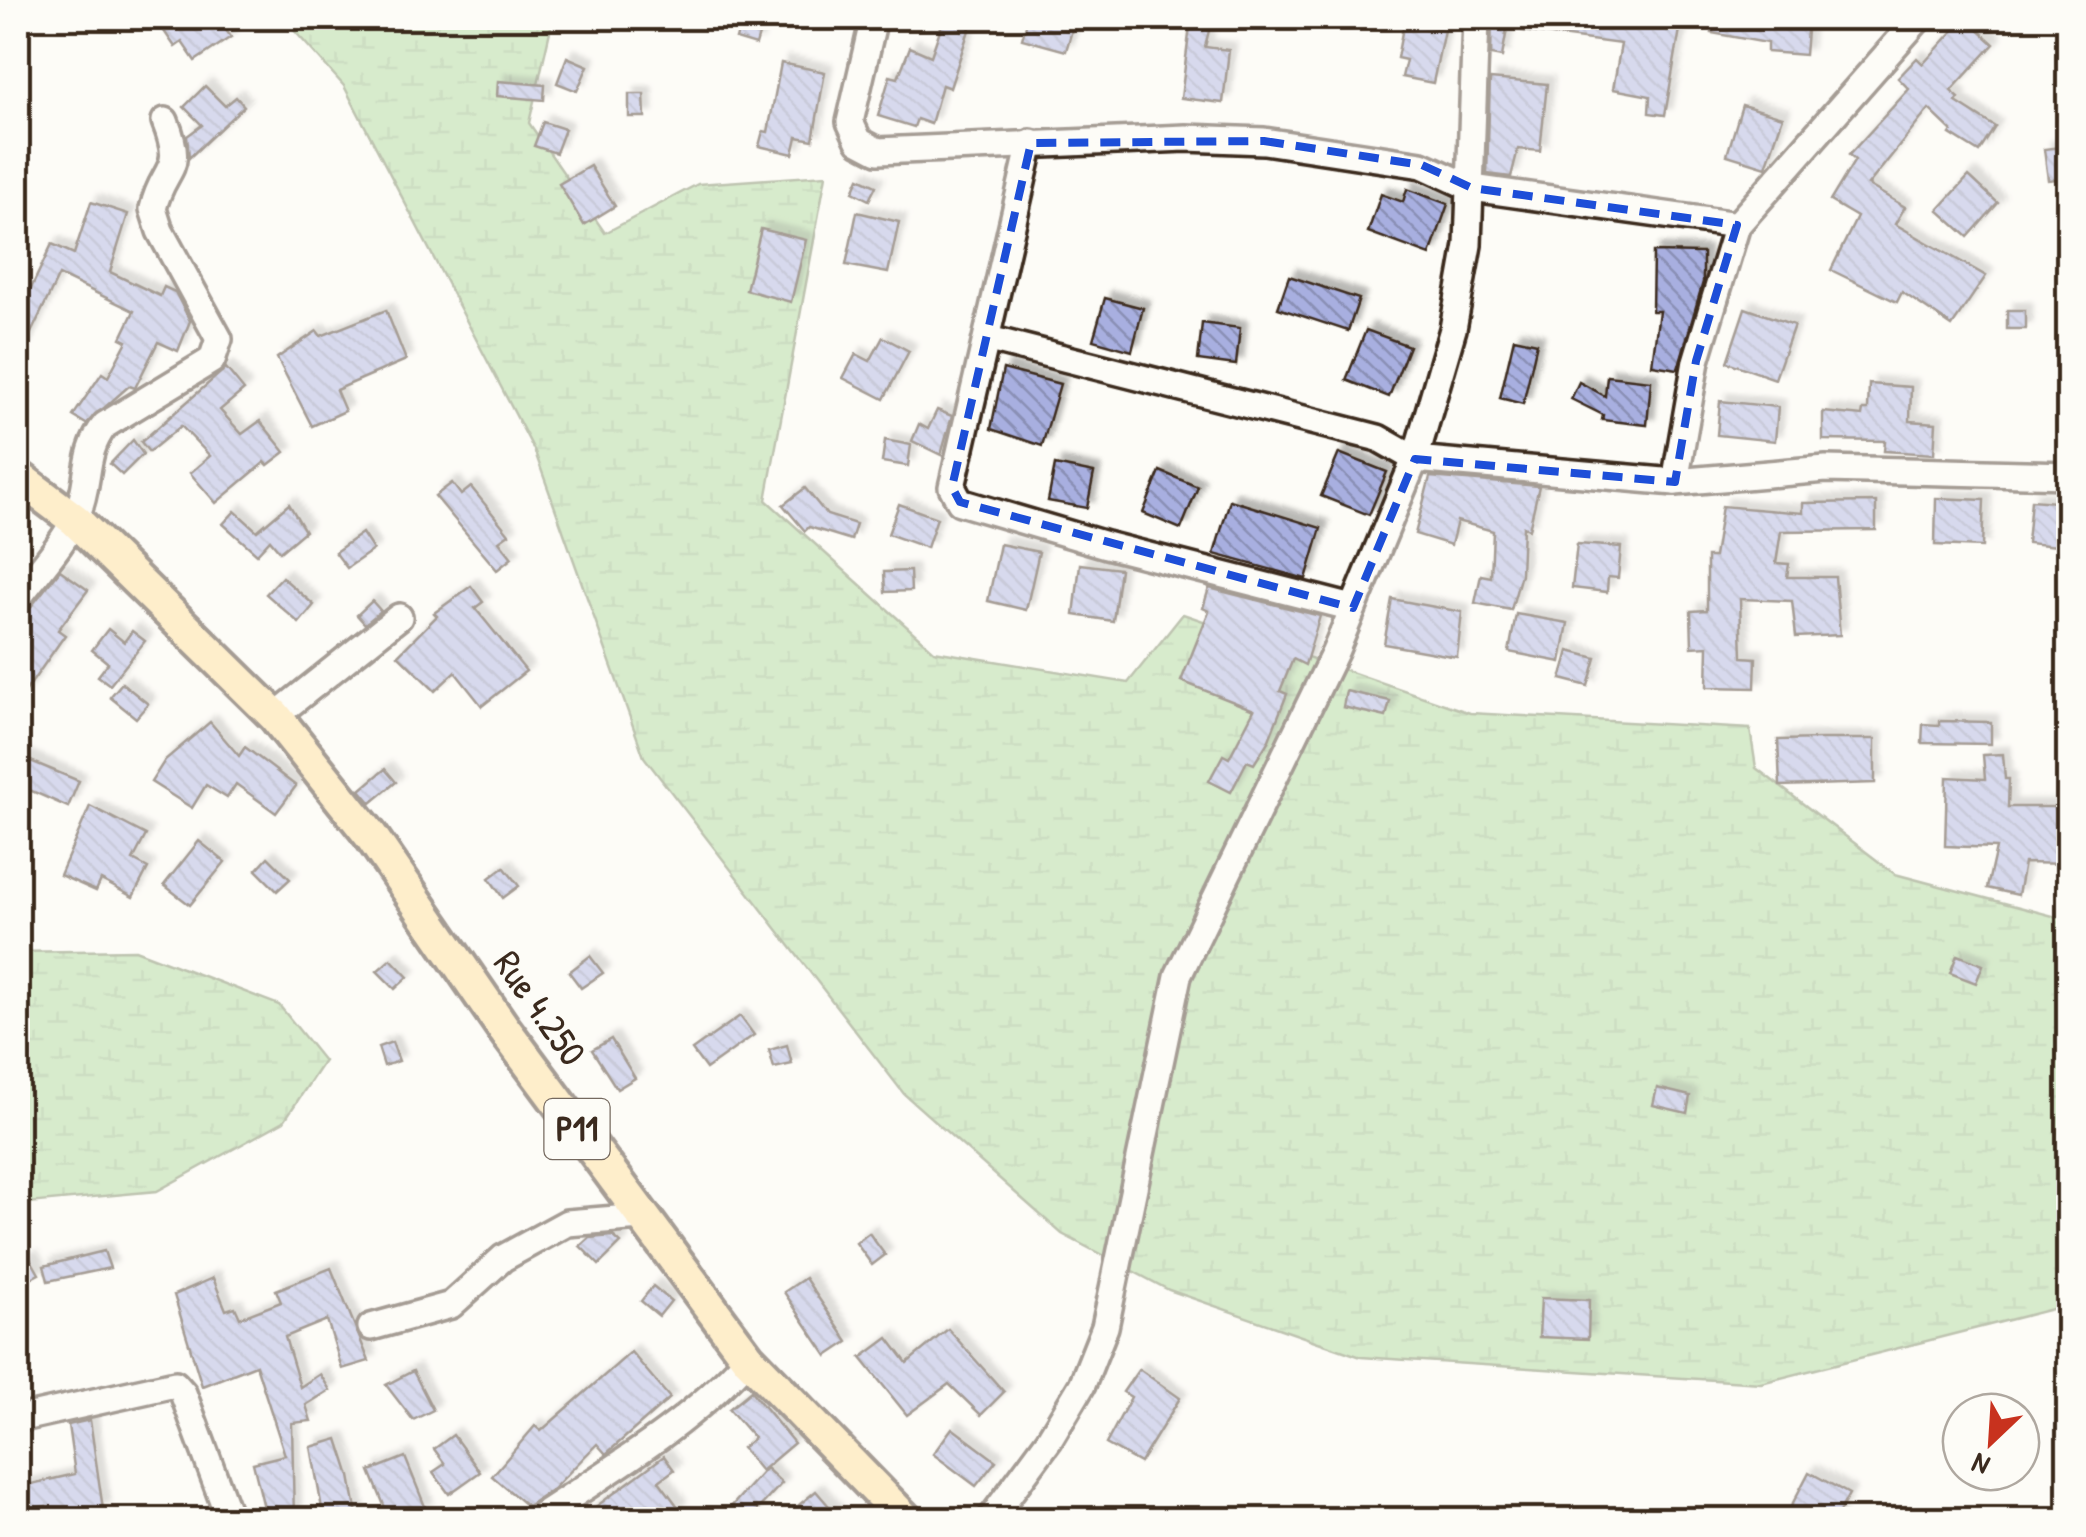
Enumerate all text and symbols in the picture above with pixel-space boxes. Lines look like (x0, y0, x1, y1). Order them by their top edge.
street label: Rue 4.250 (482, 939, 599, 1075)
road number: P11 (544, 1099, 610, 1159)
north arrow (1941, 1392, 2041, 1492)
text: N (1966, 1444, 1995, 1485)

